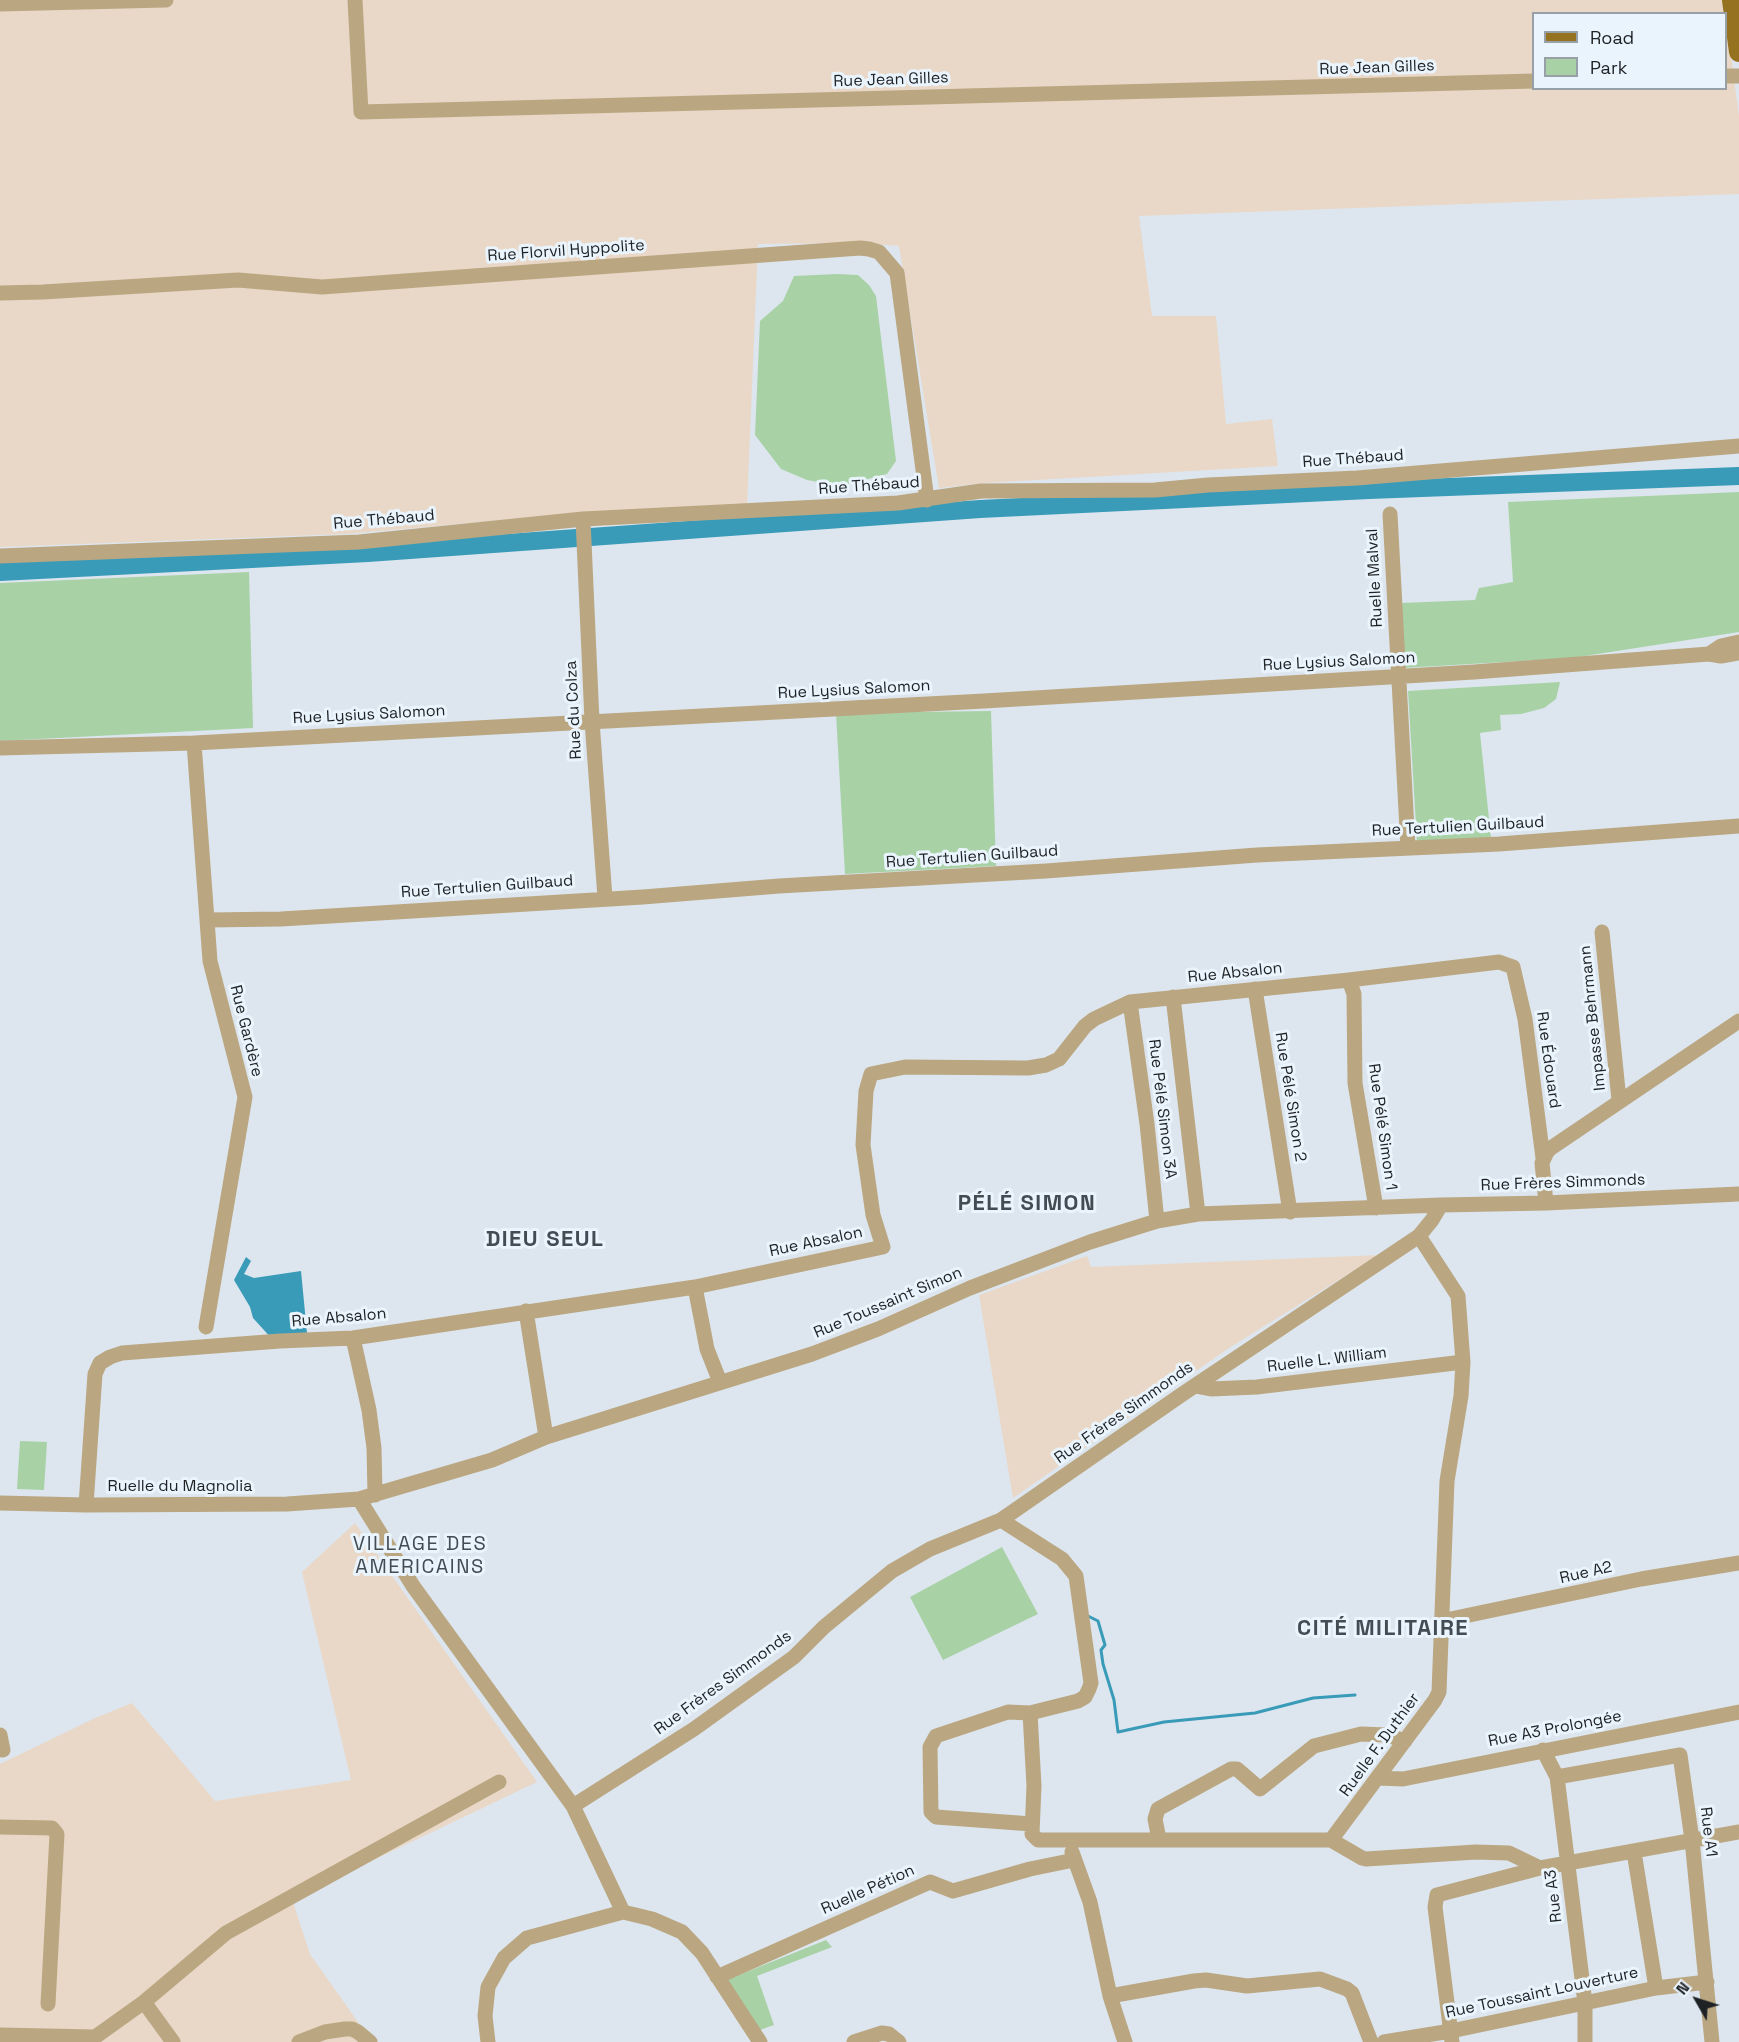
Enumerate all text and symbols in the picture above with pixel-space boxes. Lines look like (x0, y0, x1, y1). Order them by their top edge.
legend (1532, 12, 1727, 90)
text: Road (1590, 26, 1634, 49)
street label: Rue Jean Gilles (1319, 56, 1435, 80)
text: Park (1590, 56, 1627, 79)
street label: Rue Jean Gilles (833, 68, 949, 92)
street label: Rue Florvil Hyppolite (487, 236, 645, 266)
street label: Rue Thébaud (1302, 446, 1404, 472)
street label: Rue Thébaud (818, 473, 920, 499)
street label: Rue Thébaud (333, 506, 435, 534)
street label: Ruelle Malval (1363, 528, 1387, 628)
street label: Rue Lysius Salomon (1262, 648, 1416, 676)
street label: Rue du Colza (562, 660, 586, 760)
street label: Rue Lysius Salomon (777, 676, 931, 704)
street label: Rue Lysius Salomon (292, 701, 446, 729)
street label: Rue Tertulien Guilbaud (1371, 813, 1545, 841)
street label: Rue Tertulien Guilbaud (885, 841, 1059, 873)
street label: Rue Tertulien Guilbaud (400, 871, 574, 903)
street label: Impasse Behrmann (1576, 944, 1610, 1092)
street label: Rue Absalon (1187, 958, 1283, 988)
street label: Rue Gardère (225, 983, 267, 1079)
street label: Rue Édouard (1532, 1010, 1564, 1110)
street label: Rue Pélé Simon 2 (1270, 1031, 1310, 1163)
street label: Rue Pélé Simon 3A (1144, 1038, 1180, 1180)
street label: Rue Pélé Simon 1 (1364, 1062, 1400, 1192)
street label: Rue Frères Simmonds (1480, 1171, 1646, 1195)
district label: PÉLÉ SIMON (958, 1191, 1096, 1217)
street label: Rue Absalon (768, 1223, 864, 1261)
district label: DIEU SEUL (486, 1227, 604, 1253)
street label: Rue Toussaint Simon (811, 1263, 965, 1343)
street label: Rue Absalon (291, 1304, 387, 1332)
street label: Ruelle L. William (1266, 1343, 1388, 1377)
street label: Rue Frères Simmonds (1051, 1358, 1197, 1468)
street label: Ruelle du Magnolia (108, 1477, 252, 1497)
district label: VILLAGE DES AMERICAINS (353, 1533, 487, 1580)
street label: Rue A2 (1558, 1558, 1614, 1588)
district label: CITÉ MILITAIRE (1297, 1616, 1469, 1642)
street label: Rue Frères Simmonds (651, 1627, 795, 1739)
street label: Ruelle F. Duthier (1336, 1689, 1424, 1801)
street label: Rue A3 Prolongée (1487, 1707, 1623, 1751)
street label: Rue A1 (1695, 1806, 1721, 1858)
street label: Ruelle Pétion (818, 1861, 918, 1919)
street label: Rue A3 (1541, 1868, 1567, 1924)
street label: Rue Toussaint Louverture (1444, 1963, 1640, 2023)
north arrow (1667, 1970, 1727, 2030)
text: N (1671, 1978, 1694, 1999)

